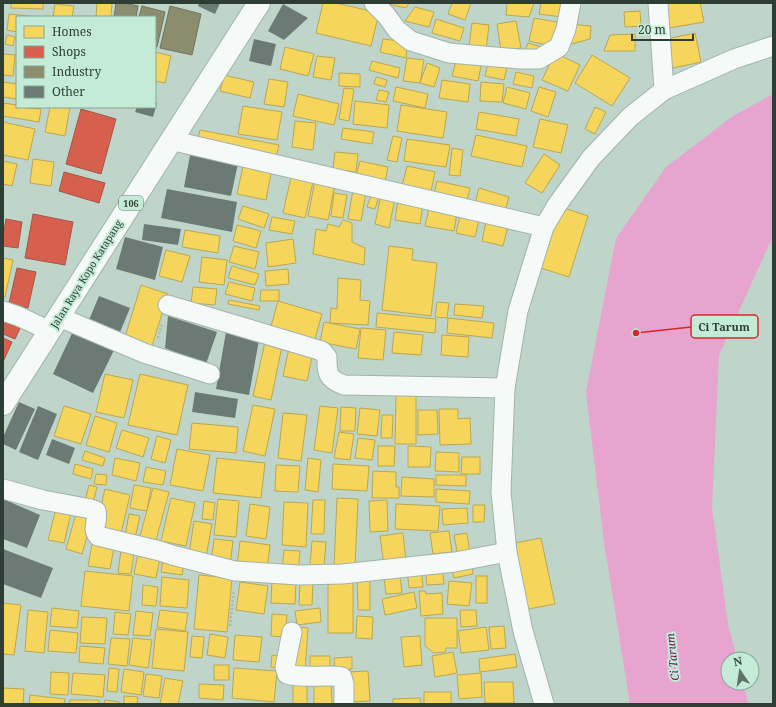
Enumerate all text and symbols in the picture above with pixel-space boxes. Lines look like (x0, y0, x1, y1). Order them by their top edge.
legend (16, 16, 156, 108)
scale bar (632, 16, 693, 42)
text: 20 m (638, 21, 666, 38)
text: Homes (52, 23, 92, 40)
text: Shops (52, 43, 86, 60)
text: Industry (52, 63, 101, 80)
text: Other (52, 83, 85, 100)
road number: 106 (119, 196, 143, 210)
street label: Jalan Raya Kopo Katapang (46, 217, 125, 332)
callout: Ci Tarum (691, 315, 758, 338)
text: Ci Tarum (698, 319, 750, 334)
water label: Ci Tarum (662, 632, 682, 681)
north arrow (720, 651, 760, 691)
text: N (732, 652, 744, 669)

